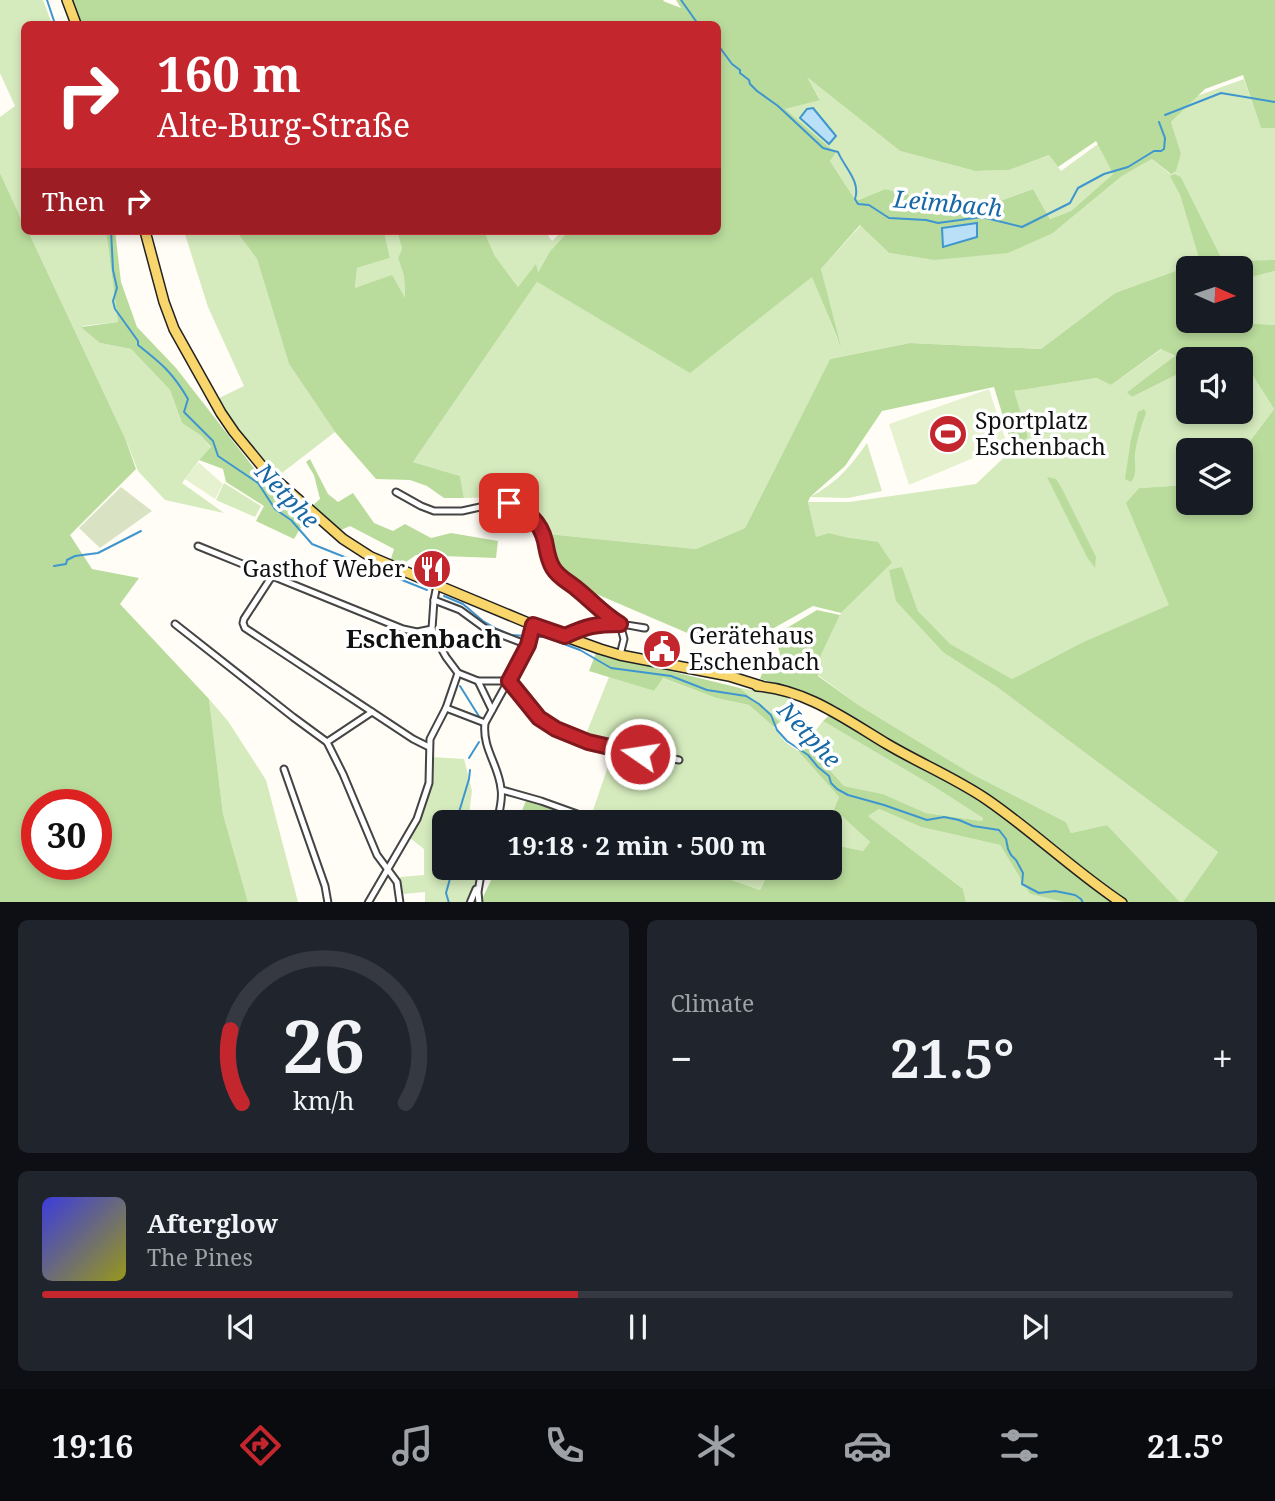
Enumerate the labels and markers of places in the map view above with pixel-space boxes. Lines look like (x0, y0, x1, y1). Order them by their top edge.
place label: Sportplatz Eschenbach (975, 404, 1106, 462)
sports icon: Sportplatz Eschenbach (927, 413, 969, 455)
pin (479, 473, 539, 533)
restaurant icon: Gasthof Weber (411, 548, 453, 590)
place label: Gasthof Weber (243, 552, 405, 584)
place label: Gerätehaus Eschenbach (689, 619, 820, 677)
public building icon: Gerätehaus Eschenbach (641, 628, 683, 670)

